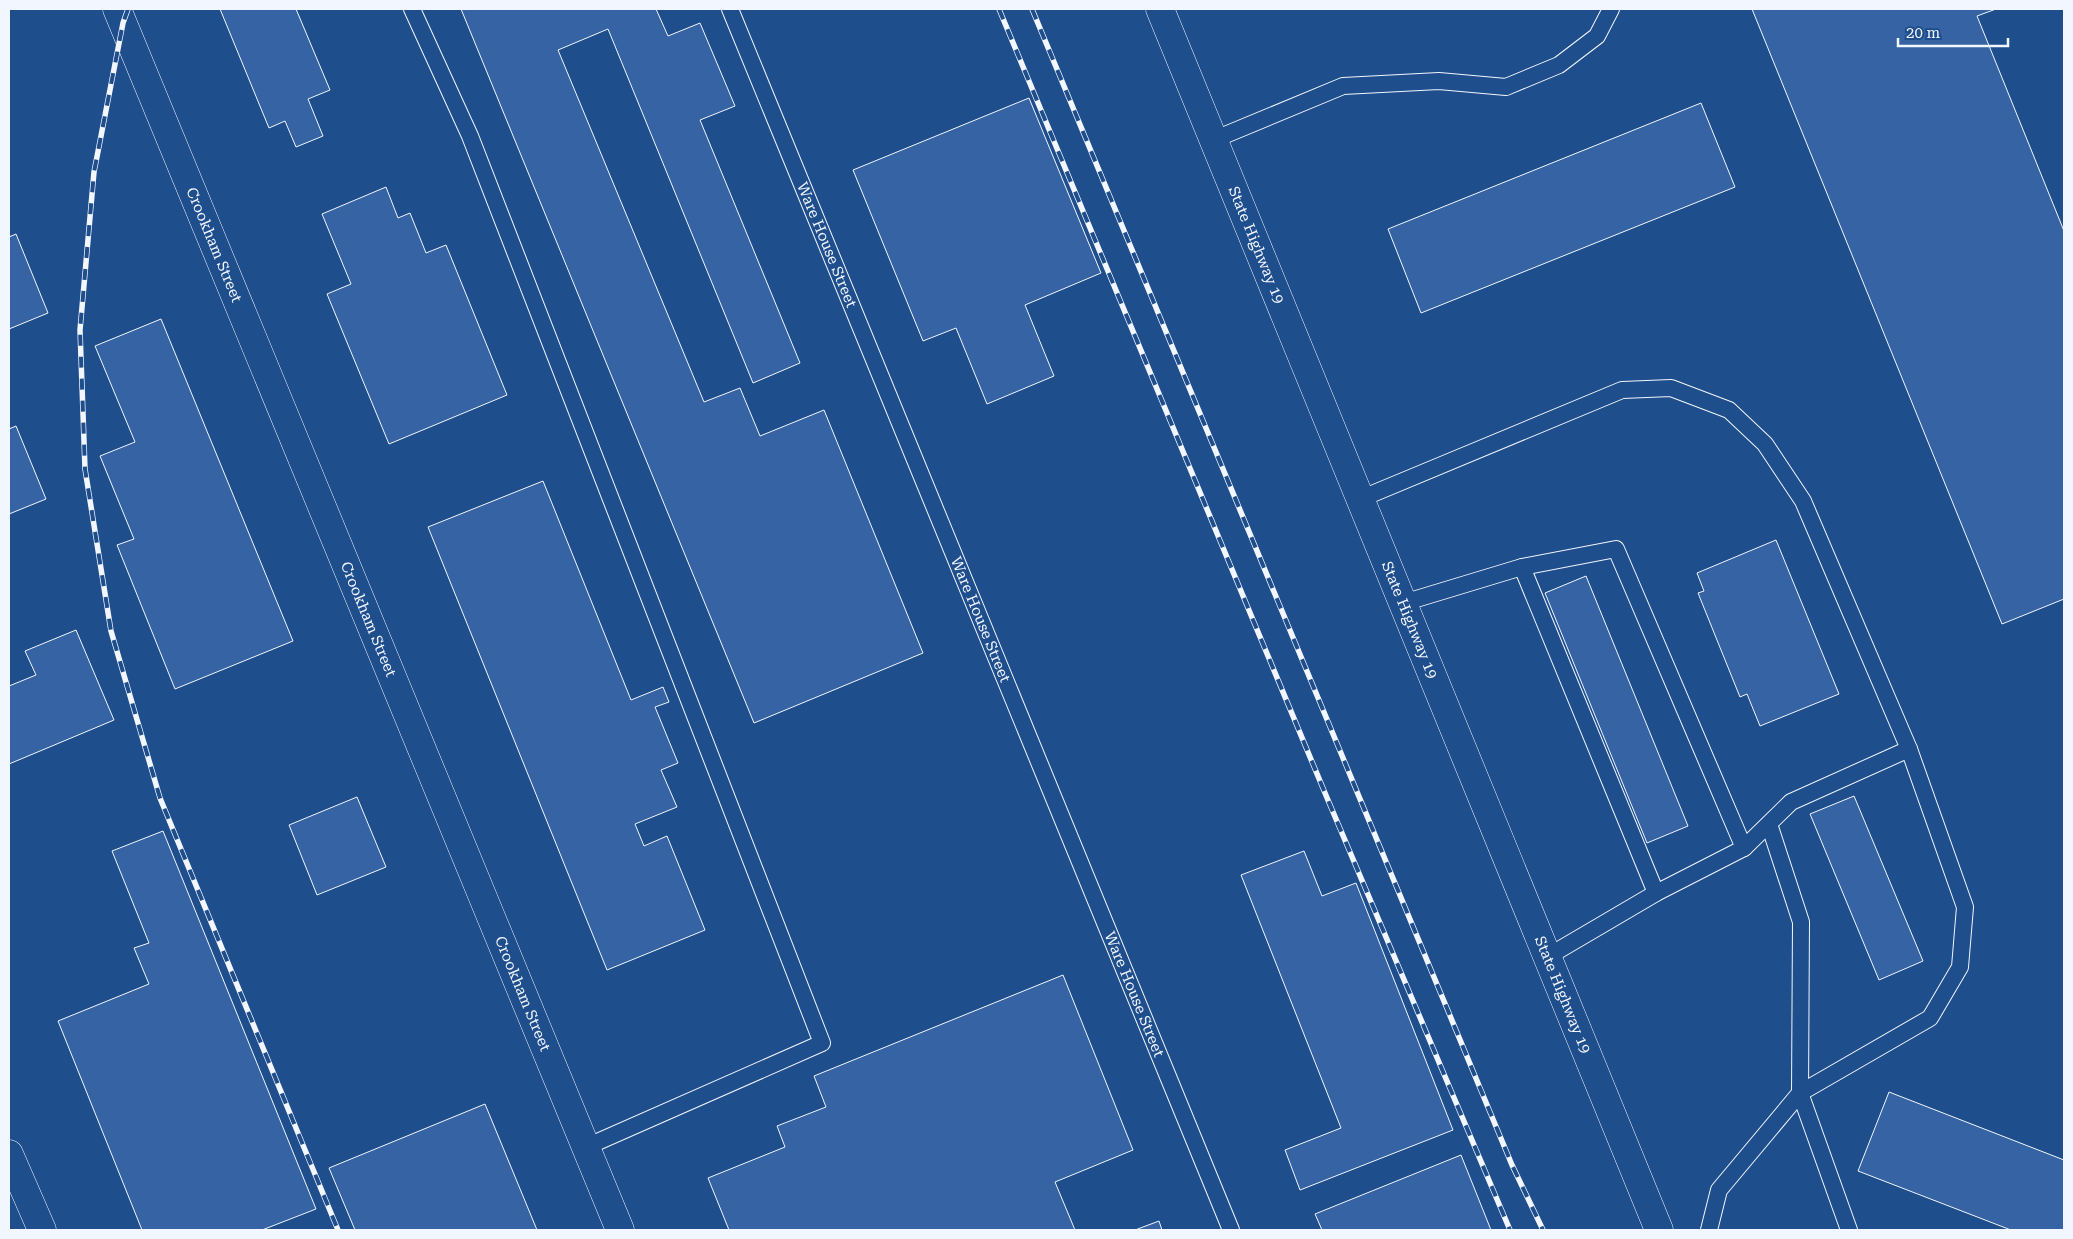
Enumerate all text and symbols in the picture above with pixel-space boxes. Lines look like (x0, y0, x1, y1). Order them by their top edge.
scale bar (1898, 15, 2008, 47)
text: 20 m (1906, 24, 1941, 42)
street label: Ware House Street (793, 180, 861, 311)
street label: State Highway 19 (1224, 184, 1288, 306)
street label: Crookham Street (182, 185, 246, 305)
street label: Ware House Street (947, 554, 1014, 685)
street label: Crookham Street (337, 559, 400, 680)
street label: State Highway 19 (1378, 559, 1442, 681)
street label: Ware House Street (1101, 929, 1168, 1060)
street label: Crookham Street (491, 933, 555, 1054)
street label: State Highway 19 (1531, 934, 1595, 1056)

